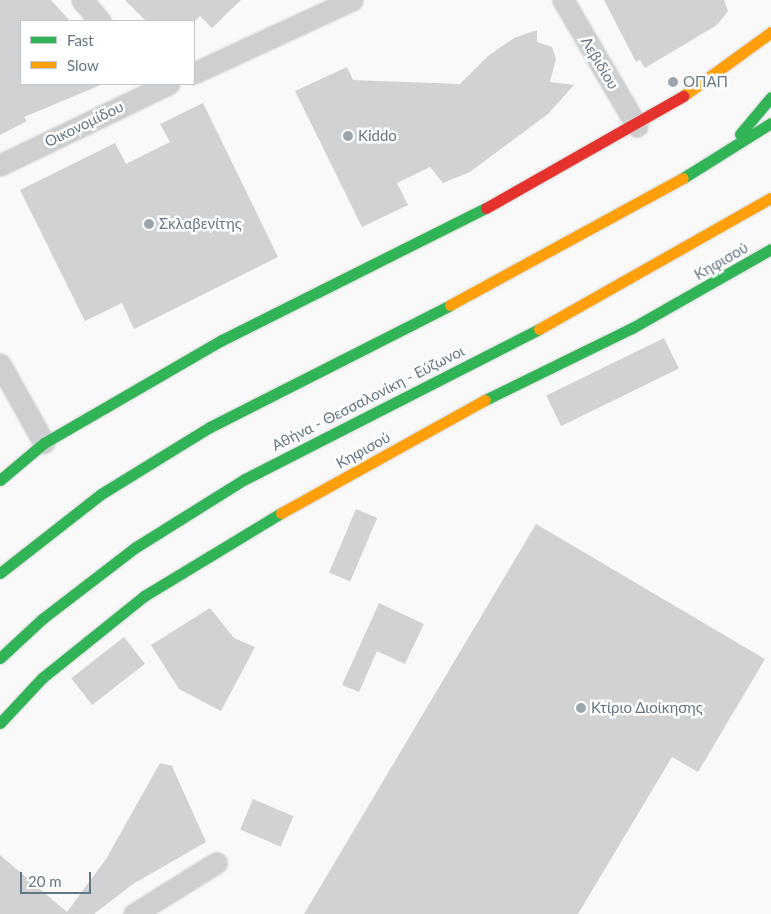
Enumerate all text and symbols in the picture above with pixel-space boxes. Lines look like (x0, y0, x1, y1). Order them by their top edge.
legend (20, 20, 195, 85)
text: Fast (67, 31, 94, 49)
street label: Λεβιδίου (577, 33, 623, 93)
text: Slow (67, 56, 99, 74)
place label: ΟΠΑΠ (683, 73, 728, 91)
marker: ΟΠΑΠ (667, 76, 679, 88)
street label: Οικονομίδου (42, 97, 126, 151)
place label: Kiddo (358, 127, 397, 145)
marker: Kiddo (342, 130, 354, 142)
place label: Σκλαβενίτης (159, 215, 242, 233)
marker: Σκλαβενίτης (143, 218, 155, 230)
street label: Κηφισού (691, 238, 751, 284)
street label: Αθήνα - Θεσσαλονίκη - Εύζωνοι (269, 342, 467, 454)
street label: Κηφισού (333, 428, 393, 472)
place label: Κτίριο Διοίκησης (591, 699, 703, 717)
marker: Κτίριο Διοίκησης (575, 702, 587, 714)
scale bar (22, 862, 94, 894)
text: 20 m (28, 872, 62, 890)

